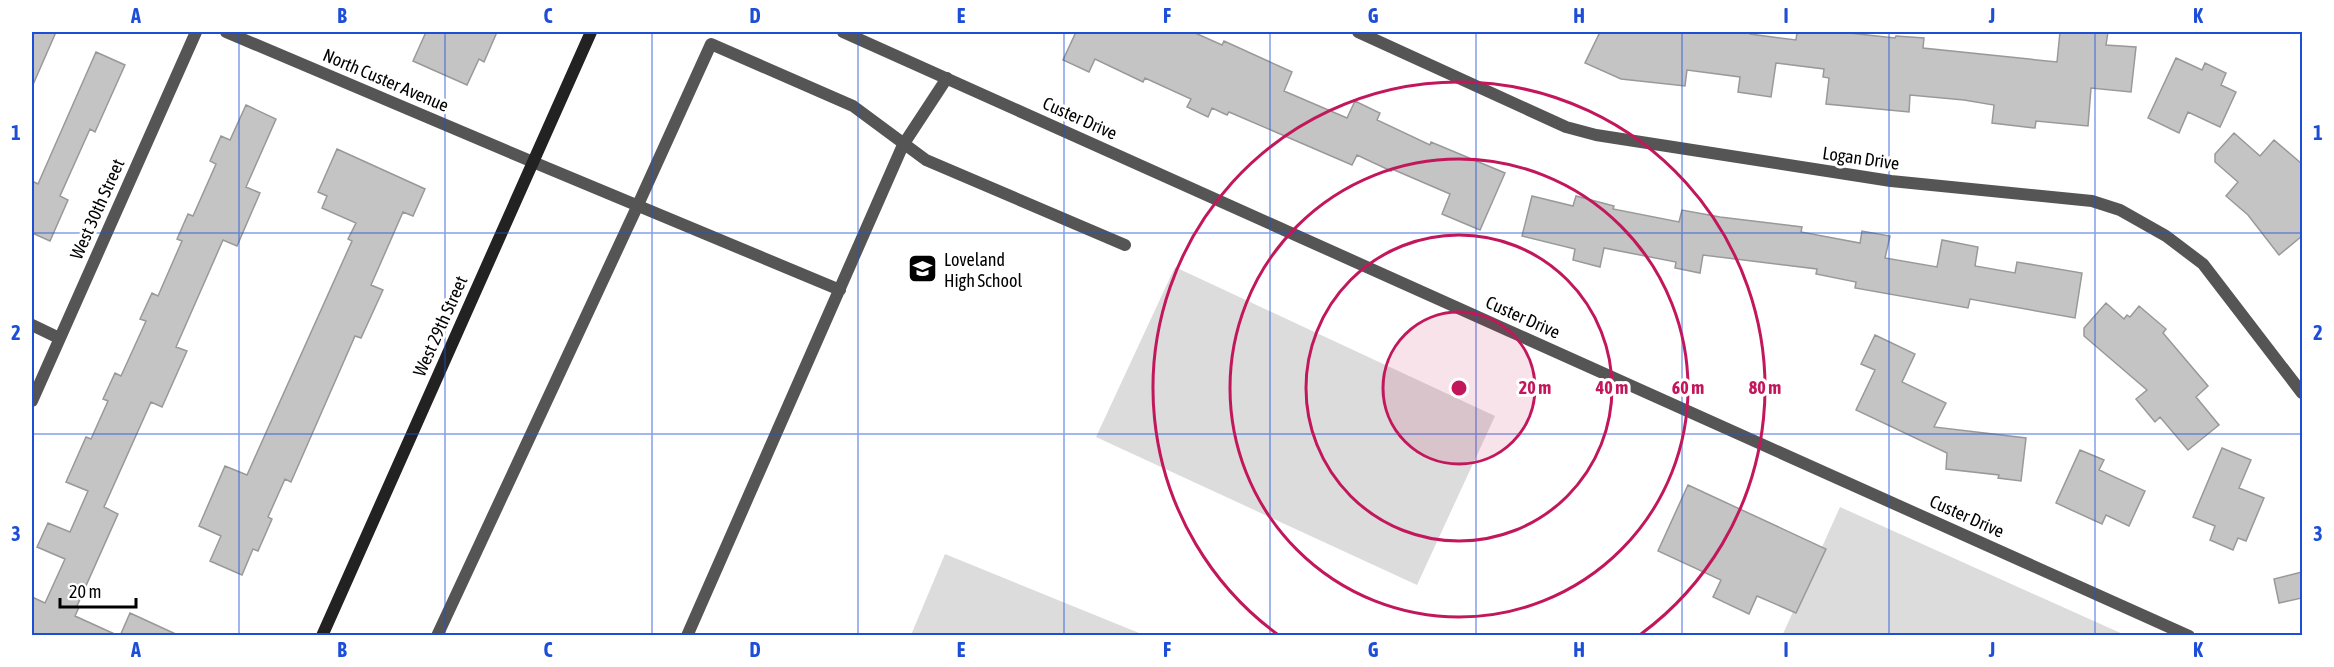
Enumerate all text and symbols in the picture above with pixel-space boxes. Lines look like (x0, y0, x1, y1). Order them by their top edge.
text: A (130, 4, 141, 27)
text: B (337, 4, 347, 27)
text: C (544, 4, 553, 27)
text: D (749, 4, 761, 27)
text: E (957, 4, 966, 27)
text: F (1163, 4, 1171, 27)
text: G (1368, 4, 1379, 27)
text: H (1573, 4, 1585, 27)
text: I (1783, 4, 1789, 27)
text: J (1988, 4, 1995, 27)
text: K (2193, 4, 2203, 27)
street label: North Custer Avenue (320, 44, 452, 116)
street label: Custer Drive (1040, 92, 1120, 144)
text: 1 (11, 121, 21, 144)
text: 1 (2313, 121, 2323, 144)
street label: Logan Drive (1821, 142, 1901, 174)
street label: West 30th Street (66, 156, 128, 262)
place label: Loveland High School (944, 249, 1022, 291)
school or university icon: Loveland High School (907, 253, 939, 285)
street label: West 29th Street (409, 273, 471, 379)
street label: Custer Drive (1483, 291, 1563, 343)
text: 2 (11, 321, 21, 344)
text: 2 (2313, 321, 2323, 344)
text: 20 m (1519, 377, 1551, 398)
text: 40 m (1595, 377, 1628, 398)
text: 60 m (1672, 377, 1704, 398)
text: 80 m (1749, 377, 1781, 398)
centre of rings (1449, 378, 1469, 398)
street label: Custer Drive (1927, 490, 2007, 542)
text: 3 (11, 522, 21, 545)
text: 3 (2313, 522, 2323, 545)
scale bar (60, 571, 136, 609)
text: 20 m (69, 581, 101, 602)
text: A (130, 638, 141, 661)
text: B (337, 638, 347, 661)
text: C (544, 638, 553, 661)
text: D (749, 638, 761, 661)
text: E (957, 638, 966, 661)
text: F (1163, 638, 1171, 661)
text: G (1368, 638, 1379, 661)
text: H (1573, 638, 1585, 661)
text: I (1783, 638, 1789, 661)
text: J (1988, 638, 1995, 661)
text: K (2193, 638, 2203, 661)

